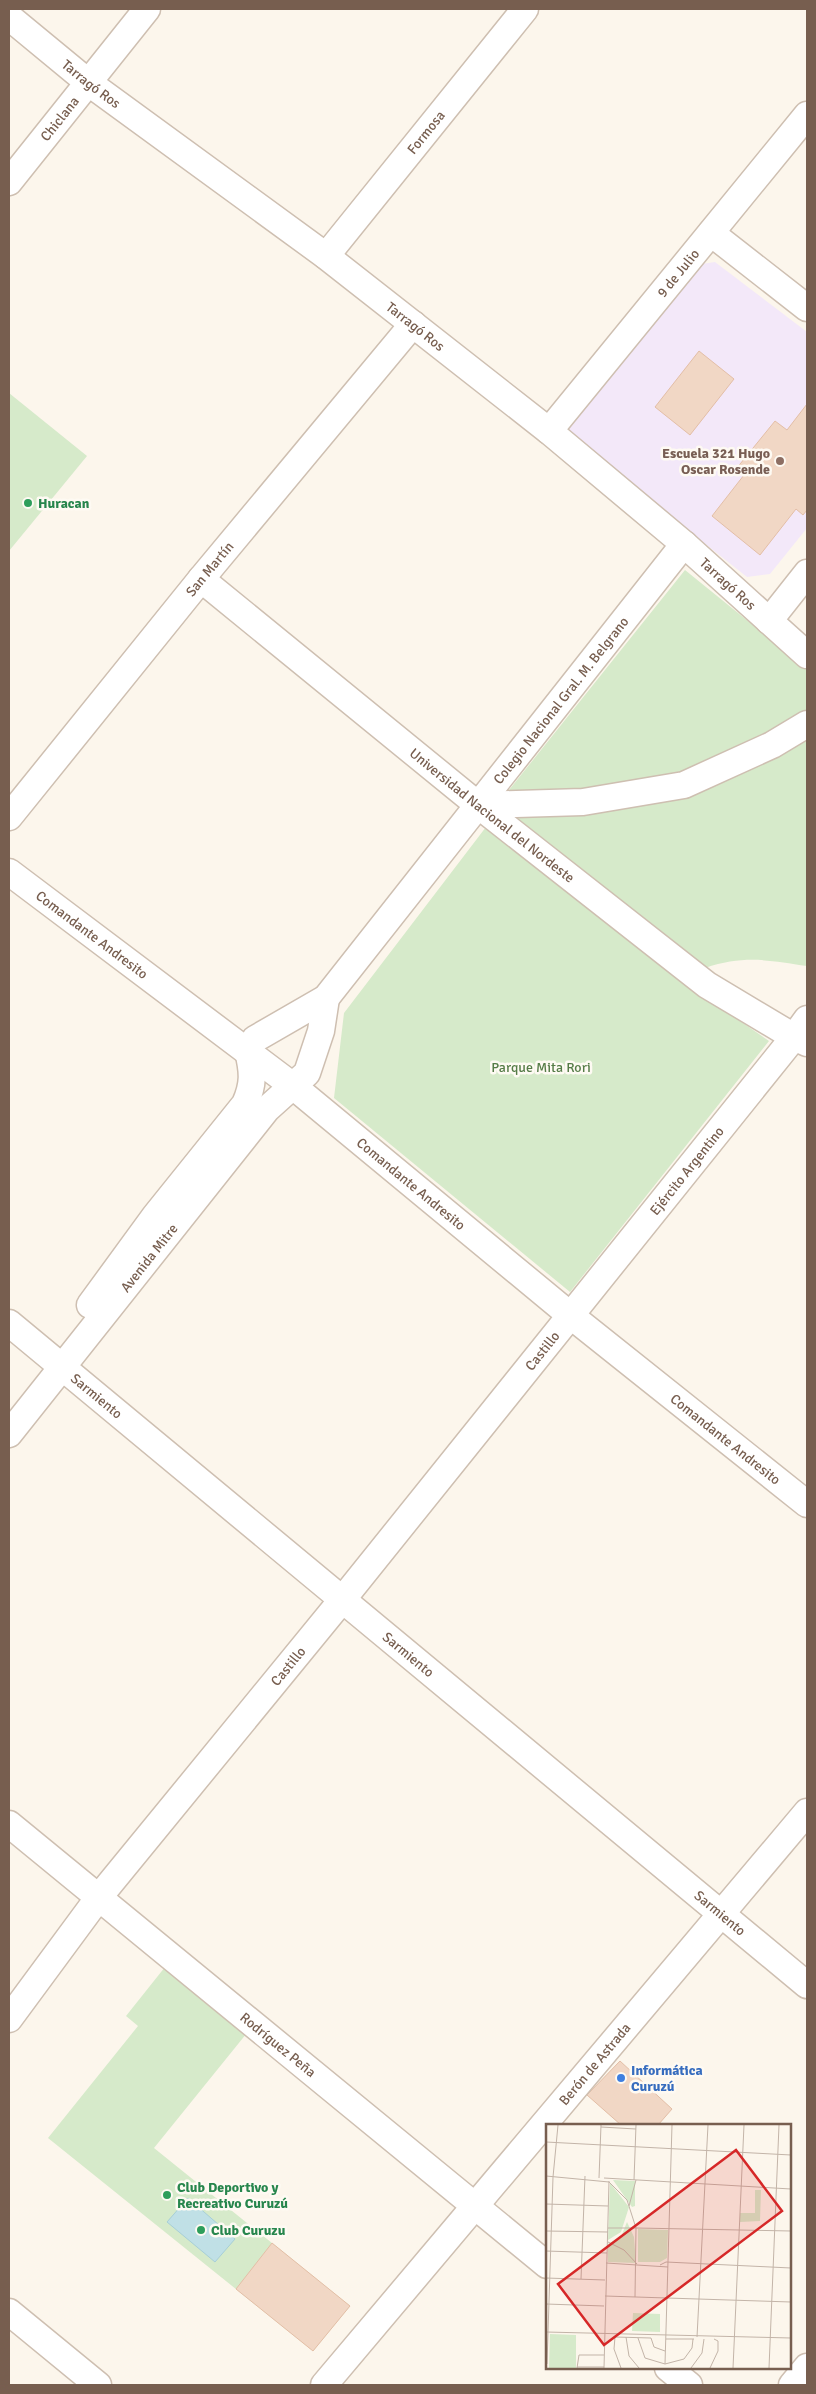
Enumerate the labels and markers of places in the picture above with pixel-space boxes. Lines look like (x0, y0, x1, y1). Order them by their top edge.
place label: Escuela 321 Hugo Oscar Rosende (662, 445, 770, 478)
marker: Escuela 321 Hugo Oscar Rosende (774, 455, 786, 467)
place label: Huracan (38, 495, 90, 512)
marker: Huracan (22, 497, 34, 509)
place label: Informática Curuzú (631, 2062, 703, 2095)
marker: Informática Curuzú (615, 2072, 627, 2084)
place label: Club Deportivo y Recreativo Curuzú (177, 2179, 288, 2212)
marker: Club Deportivo y Recreativo Curuzú (161, 2189, 173, 2201)
place label: Club Curuzu (211, 2222, 286, 2239)
marker: Club Curuzu (195, 2224, 207, 2236)

